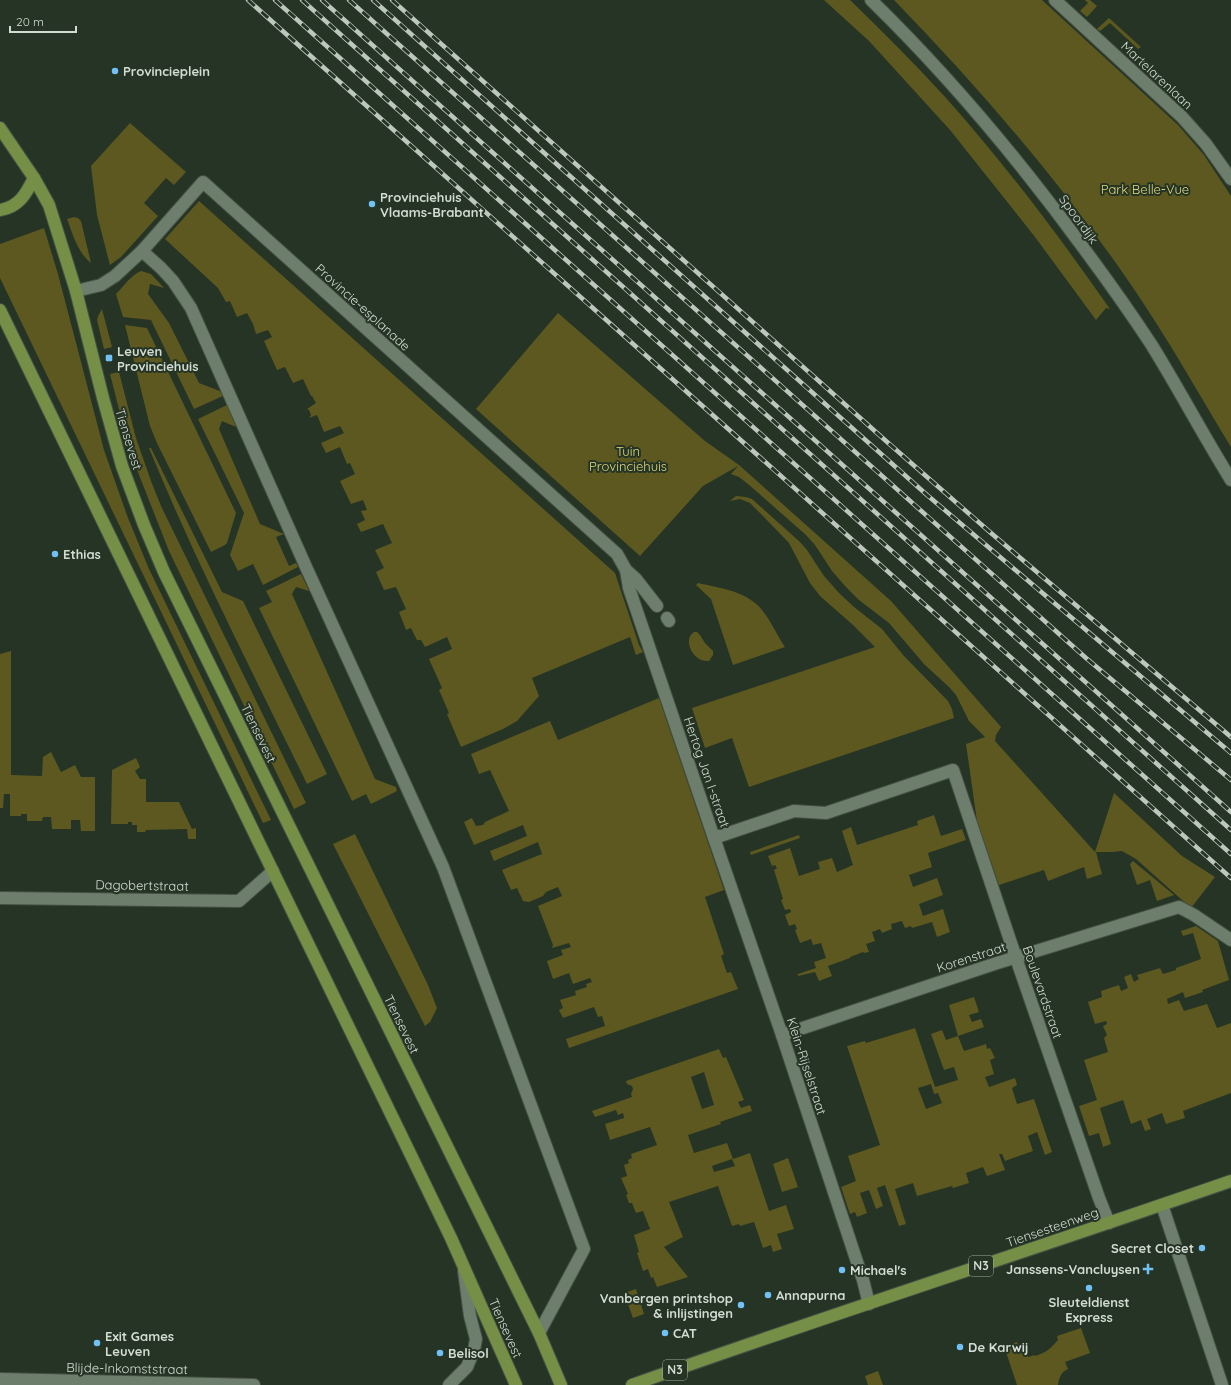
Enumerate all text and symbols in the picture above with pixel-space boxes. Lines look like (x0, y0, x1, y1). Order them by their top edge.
scale bar (10, 8, 76, 34)
text: 20 m (16, 14, 44, 29)
street label: Martelarenlaan (1118, 38, 1196, 112)
place label: Provincieplein (123, 63, 210, 79)
marker: Provincieplein (110, 66, 120, 76)
park label: Park Belle-Vue (1101, 181, 1189, 197)
place label: Provinciehuis Vlaams-Brabant (380, 189, 484, 220)
street label: Spoordijk (1056, 191, 1102, 247)
marker: Provinciehuis Vlaams-Brabant (367, 199, 377, 209)
street label: Provincie-esplanade (312, 260, 414, 354)
place label: Leuven Provinciehuis (117, 343, 198, 374)
marker: Leuven Provinciehuis (104, 353, 114, 363)
street label: Tiensevest (112, 406, 146, 472)
park label: Tuin Provinciehuis (589, 443, 667, 474)
place label: Ethias (63, 546, 101, 562)
marker: Ethias (50, 549, 60, 559)
street label: Tiensevest (238, 701, 280, 765)
street label: Hertog Jan I-straat (681, 715, 733, 829)
street label: Dagobertstraat (95, 876, 189, 894)
street label: Korenstraat (934, 938, 1008, 976)
street label: Boulevardstraat (1020, 944, 1066, 1040)
street label: Tiensevest (381, 992, 423, 1056)
street label: Klein-Rijselstraat (784, 1015, 830, 1117)
street label: Tiensesteenweg (1004, 1204, 1100, 1250)
place label: Secret Closet (1111, 1240, 1194, 1256)
marker: Secret Closet (1197, 1243, 1207, 1253)
road number: N3 (969, 1256, 993, 1276)
place label: Janssens-Vancluysen (1006, 1261, 1140, 1277)
place label: Michael's (850, 1262, 906, 1278)
marker: Janssens-Vancluysen (1143, 1264, 1153, 1274)
marker: Michael's (837, 1265, 847, 1275)
marker: Sleuteldienst Express (1084, 1283, 1094, 1293)
place label: Annapurna (776, 1287, 845, 1303)
place label: Vanbergen printshop & inlijstingen (600, 1290, 733, 1321)
marker: Annapurna (763, 1290, 773, 1300)
place label: Sleuteldienst Express (1049, 1294, 1129, 1325)
street label: Tiensevest (486, 1296, 526, 1360)
marker: Vanbergen printshop & inlijstingen (736, 1300, 746, 1310)
place label: CAT (673, 1325, 697, 1341)
place label: Exit Games Leuven (105, 1328, 174, 1359)
marker: CAT (660, 1328, 670, 1338)
marker: Exit Games Leuven (92, 1338, 102, 1348)
place label: De Karwij (968, 1339, 1028, 1355)
marker: De Karwij (955, 1342, 965, 1352)
place label: Belisol (448, 1345, 489, 1361)
marker: Belisol (435, 1348, 445, 1358)
street label: Blijde-Inkomststraat (66, 1359, 188, 1377)
road number: N3 (663, 1360, 687, 1380)

